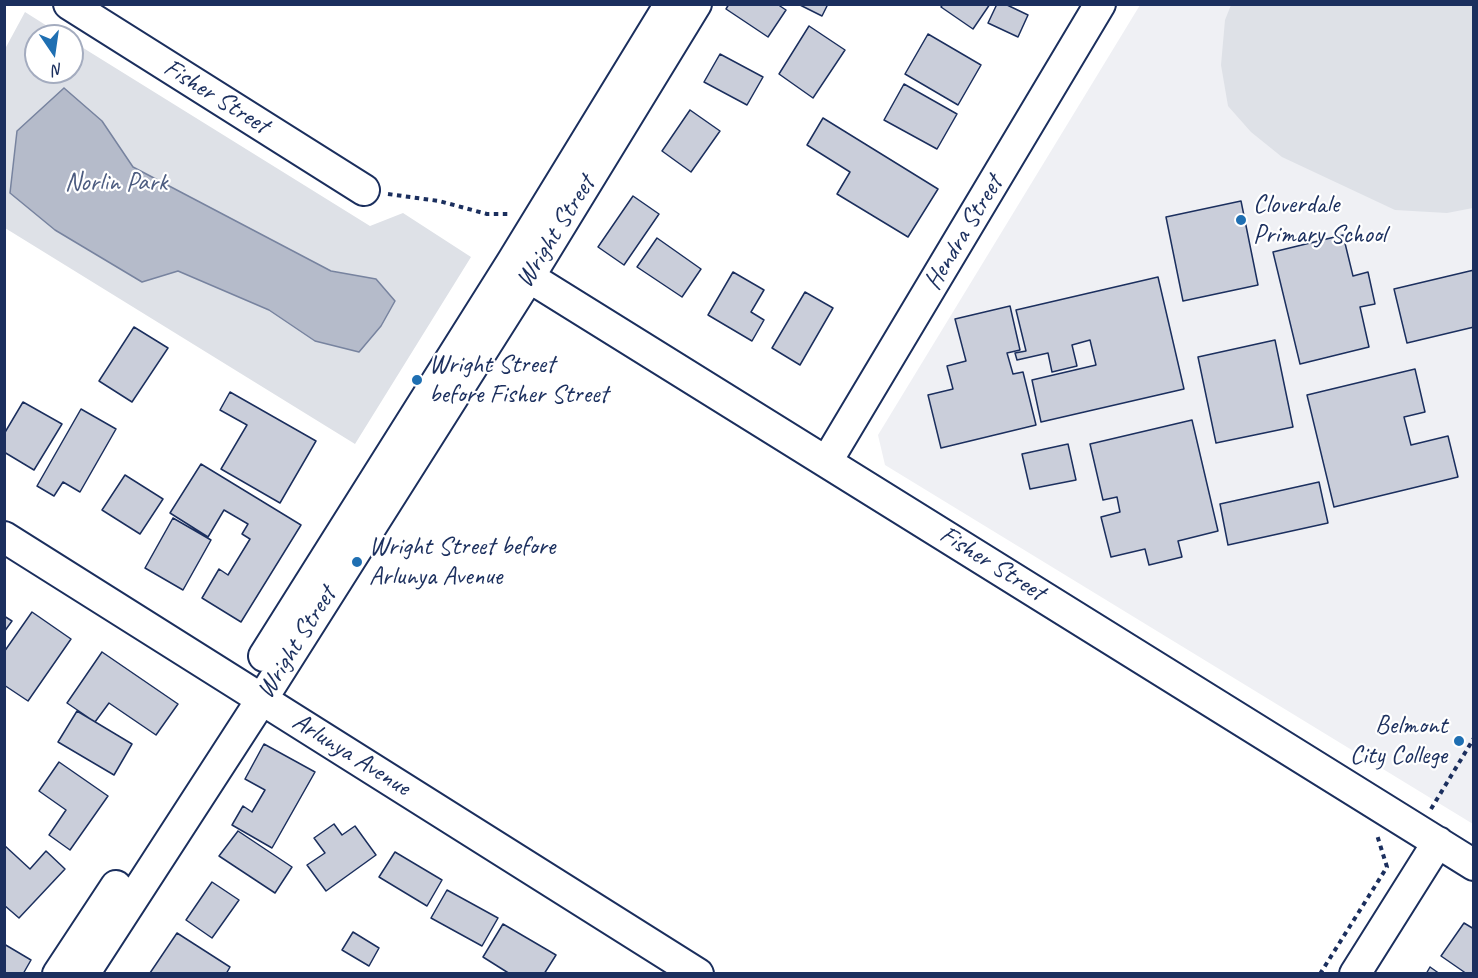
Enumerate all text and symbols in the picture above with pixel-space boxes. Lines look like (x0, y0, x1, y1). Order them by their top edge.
north arrow (24, 24, 84, 84)
street label: Fisher Street (158, 52, 274, 142)
text: N (51, 59, 65, 80)
park label: Norlin Park (65, 167, 167, 199)
street label: Wright Street (509, 170, 603, 294)
street label: Hendra Street (918, 170, 1010, 296)
place label: Cloverdale Primary School (1253, 189, 1386, 250)
marker: Cloverdale Primary School (1234, 213, 1248, 227)
place label: Wright Street before Fisher Street (429, 349, 608, 410)
marker: Wright Street before Fisher Street (410, 373, 424, 387)
street label: Fisher Street (934, 519, 1050, 609)
place label: Wright Street before Arlunya Avenue (369, 531, 555, 592)
marker: Wright Street before Arlunya Avenue (350, 555, 364, 569)
street label: Wright Street (250, 581, 344, 705)
street label: Arlunya Avenue (286, 706, 416, 804)
place label: Belmont City College (1350, 710, 1447, 772)
marker: Belmont City College (1452, 734, 1466, 748)

